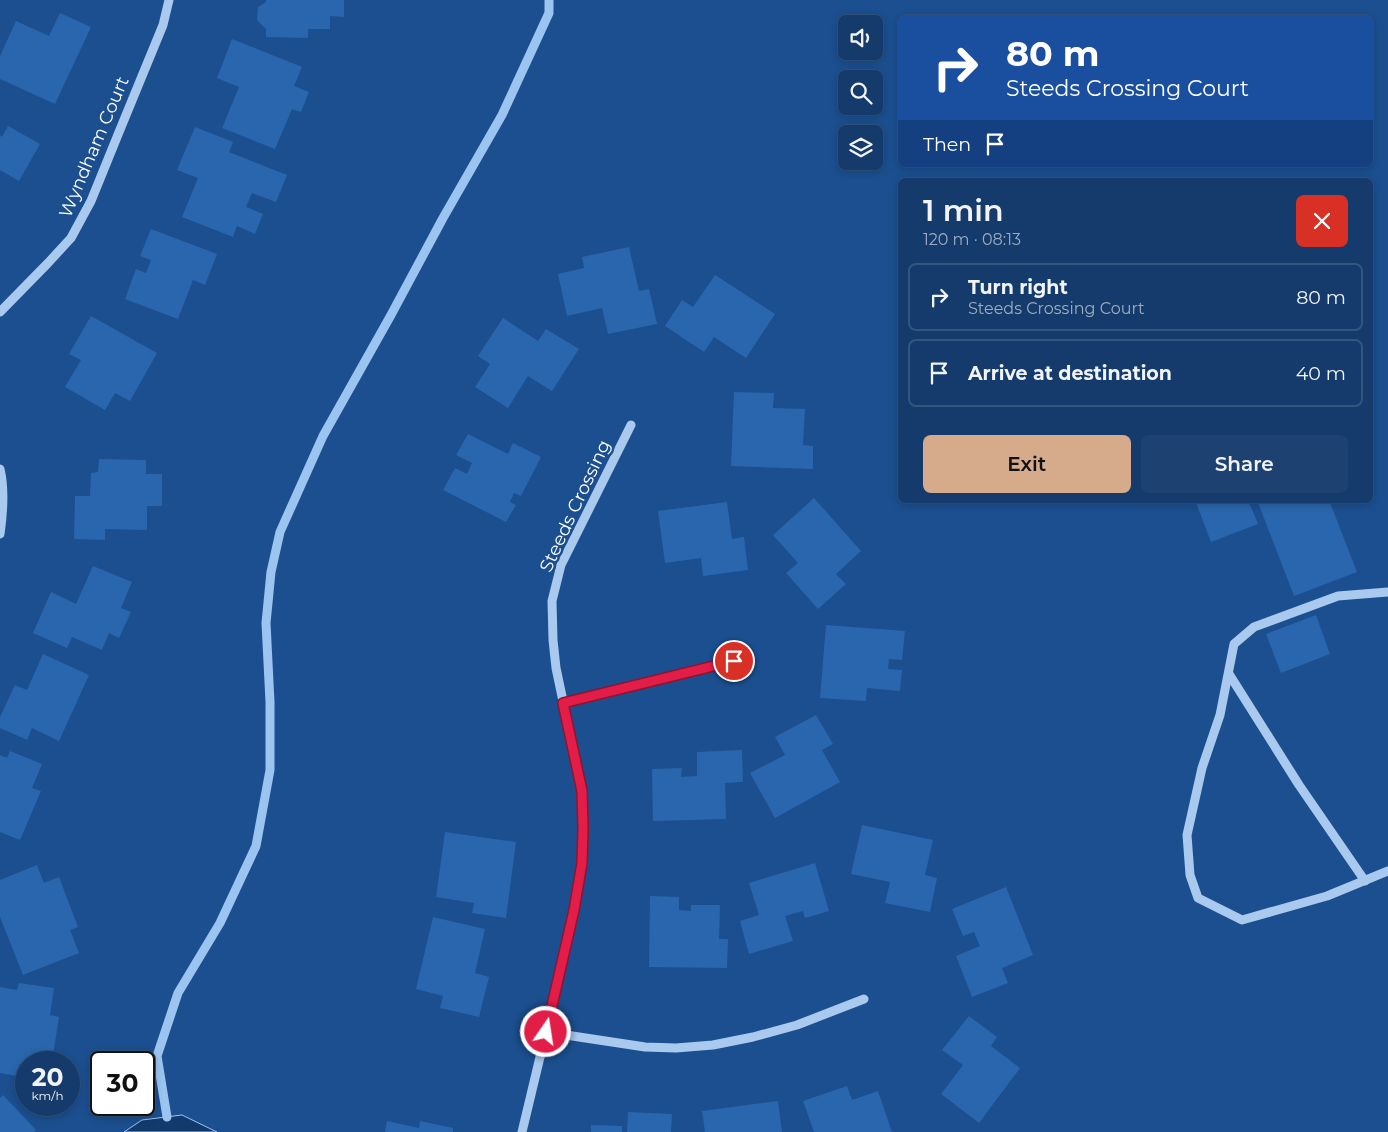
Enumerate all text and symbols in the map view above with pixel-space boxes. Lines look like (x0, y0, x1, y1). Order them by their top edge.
map controls (838, 15, 883, 170)
button: sound (838, 15, 883, 60)
text: 80 m (1006, 32, 1100, 75)
icon: right (923, 35, 988, 100)
button: search (838, 70, 883, 115)
street label: Wyndham Court (54, 73, 134, 221)
text: Steeds Crossing Court (1006, 75, 1249, 102)
button: layers (838, 125, 883, 170)
icon: arrive (981, 130, 1009, 158)
text: Then (923, 133, 971, 156)
text: 1 min (923, 192, 1004, 229)
button: close (1296, 195, 1348, 247)
text: 120 m · 08:13 (923, 230, 1021, 249)
text: Turn right (968, 276, 1068, 299)
icon: right (925, 283, 953, 311)
text: 80 m (1296, 286, 1346, 309)
text: Steeds Crossing Court (968, 299, 1145, 318)
icon: arrive (925, 359, 953, 387)
text: Arrive at destination (968, 362, 1172, 385)
text: 40 m (1296, 362, 1346, 385)
button: Exit (923, 435, 1131, 493)
button: Share (1141, 435, 1348, 493)
street label: Steeds Crossing (535, 436, 615, 576)
pin (713, 640, 755, 682)
icon: arrive (720, 647, 748, 675)
position arrow (519, 1005, 571, 1057)
speed limit sign: 30 (90, 1051, 155, 1116)
text: 20 (32, 1062, 63, 1092)
text: km/h (31, 1088, 64, 1103)

